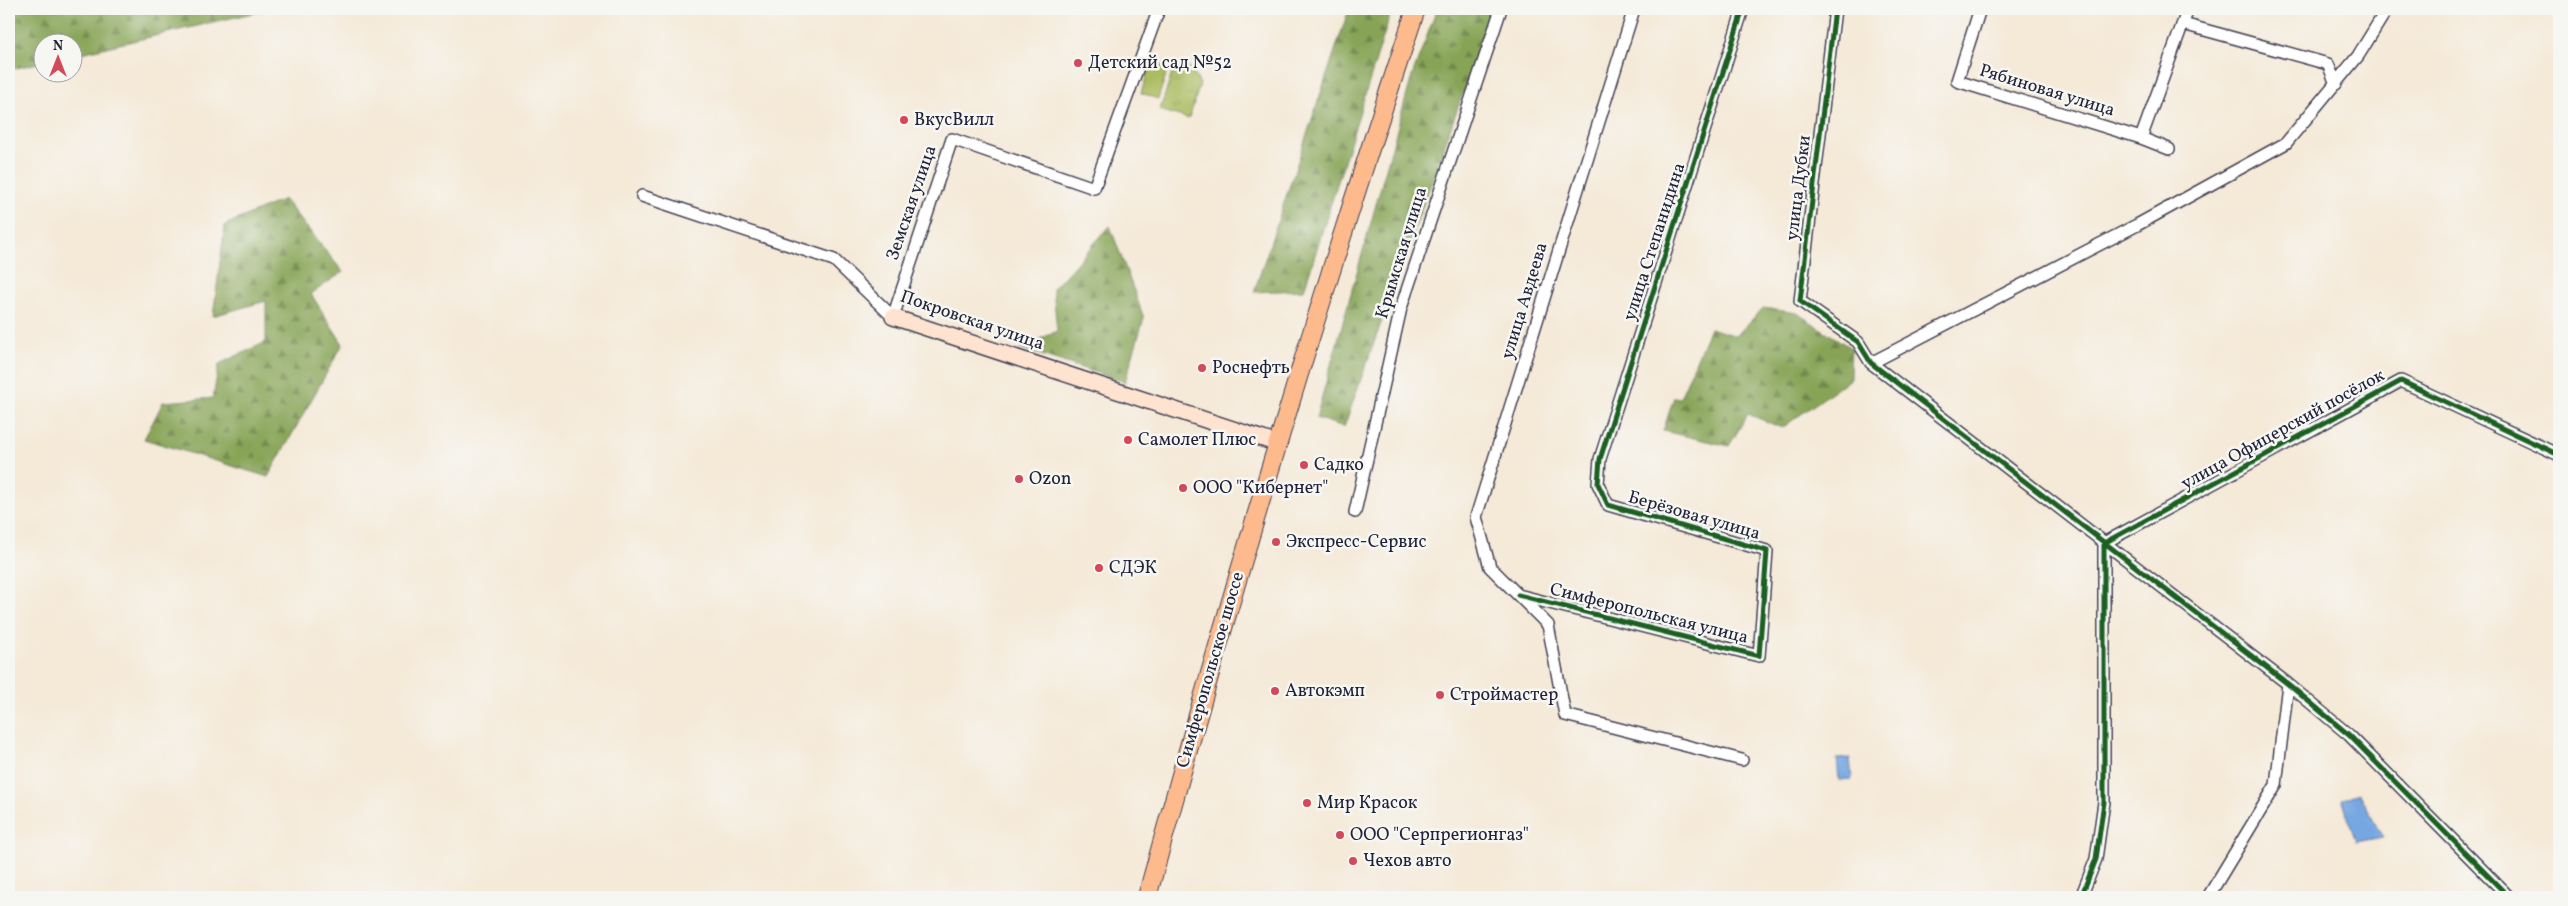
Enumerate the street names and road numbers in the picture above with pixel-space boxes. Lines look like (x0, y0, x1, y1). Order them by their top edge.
street label: Рябиновая улица (1976, 58, 2118, 124)
street label: улица Дубки (1780, 134, 1818, 242)
street label: Земская улица (881, 142, 943, 264)
street label: улица Степанидина (1618, 160, 1692, 324)
street label: Крымская улица (1370, 184, 1434, 322)
street label: улица Авдеева (1495, 240, 1555, 362)
street label: Покровская улица (897, 285, 1047, 357)
street label: улица Офицерский посёлок (2177, 363, 2390, 497)
street label: Берёзовая улица (1625, 485, 1763, 547)
street label: Симферопольское шоссе (1171, 569, 1251, 771)
street label: Симферопольская улица (1547, 577, 1751, 651)

